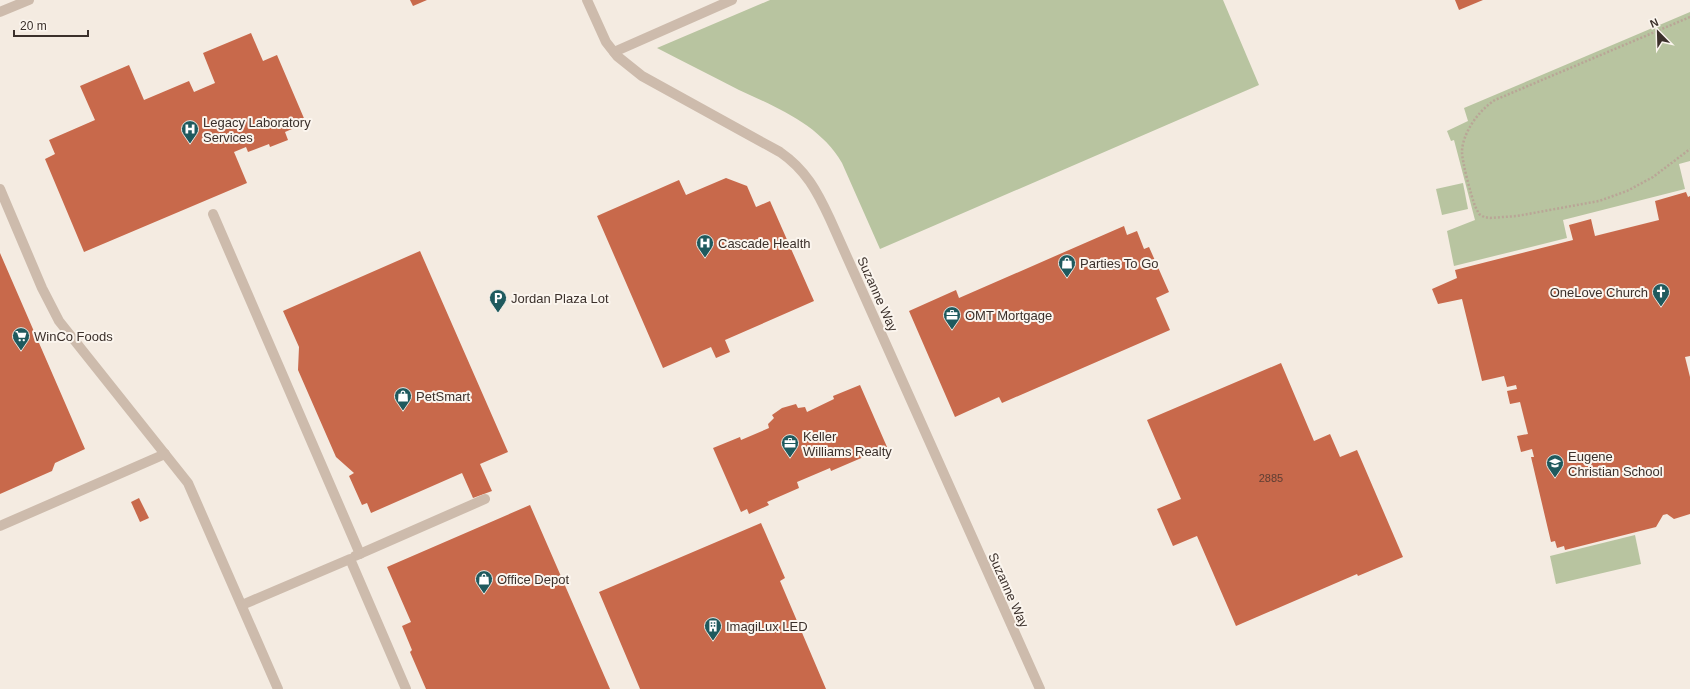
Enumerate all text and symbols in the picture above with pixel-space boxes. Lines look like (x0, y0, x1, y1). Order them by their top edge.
scale bar (14, 12, 88, 38)
north arrow (1638, 12, 1678, 52)
text: N (1648, 16, 1660, 30)
text: 20 m (20, 19, 47, 33)
place label: Legacy Laboratory Services (203, 115, 311, 145)
hospital icon: Legacy Laboratory Services (180, 119, 200, 144)
hospital icon: Cascade Health (695, 233, 715, 258)
place label: Cascade Health (718, 236, 811, 251)
shop icon: Parties To Go (1057, 253, 1077, 278)
street label: Suzanne Way (854, 254, 901, 334)
place label: Parties To Go (1080, 256, 1159, 271)
church icon: OneLove Church (1651, 282, 1671, 307)
place label: OneLove Church (1550, 285, 1648, 300)
parking icon: Jordan Plaza Lot (488, 288, 508, 313)
place label: Jordan Plaza Lot (511, 291, 609, 306)
office icon: OMT Mortgage (942, 305, 962, 330)
place label: OMT Mortgage (965, 308, 1052, 323)
supermarket icon: WinCo Foods (11, 326, 31, 351)
place label: WinCo Foods (34, 329, 113, 344)
shop icon: PetSmart (393, 386, 413, 411)
place label: PetSmart (416, 389, 471, 404)
place label: Keller Williams Realty (803, 429, 892, 459)
office icon: Keller Williams Realty (780, 433, 800, 458)
place label: Eugene Christian School (1568, 449, 1663, 479)
school or university icon: Eugene Christian School (1545, 453, 1565, 478)
house number: 2885 (1259, 472, 1283, 484)
street label: Suzanne Way (985, 550, 1032, 630)
shop icon: Office Depot (474, 569, 494, 594)
place label: Office Depot (497, 572, 569, 587)
building icon: ImagiLux LED (703, 616, 723, 641)
place label: ImagiLux LED (726, 619, 808, 634)

